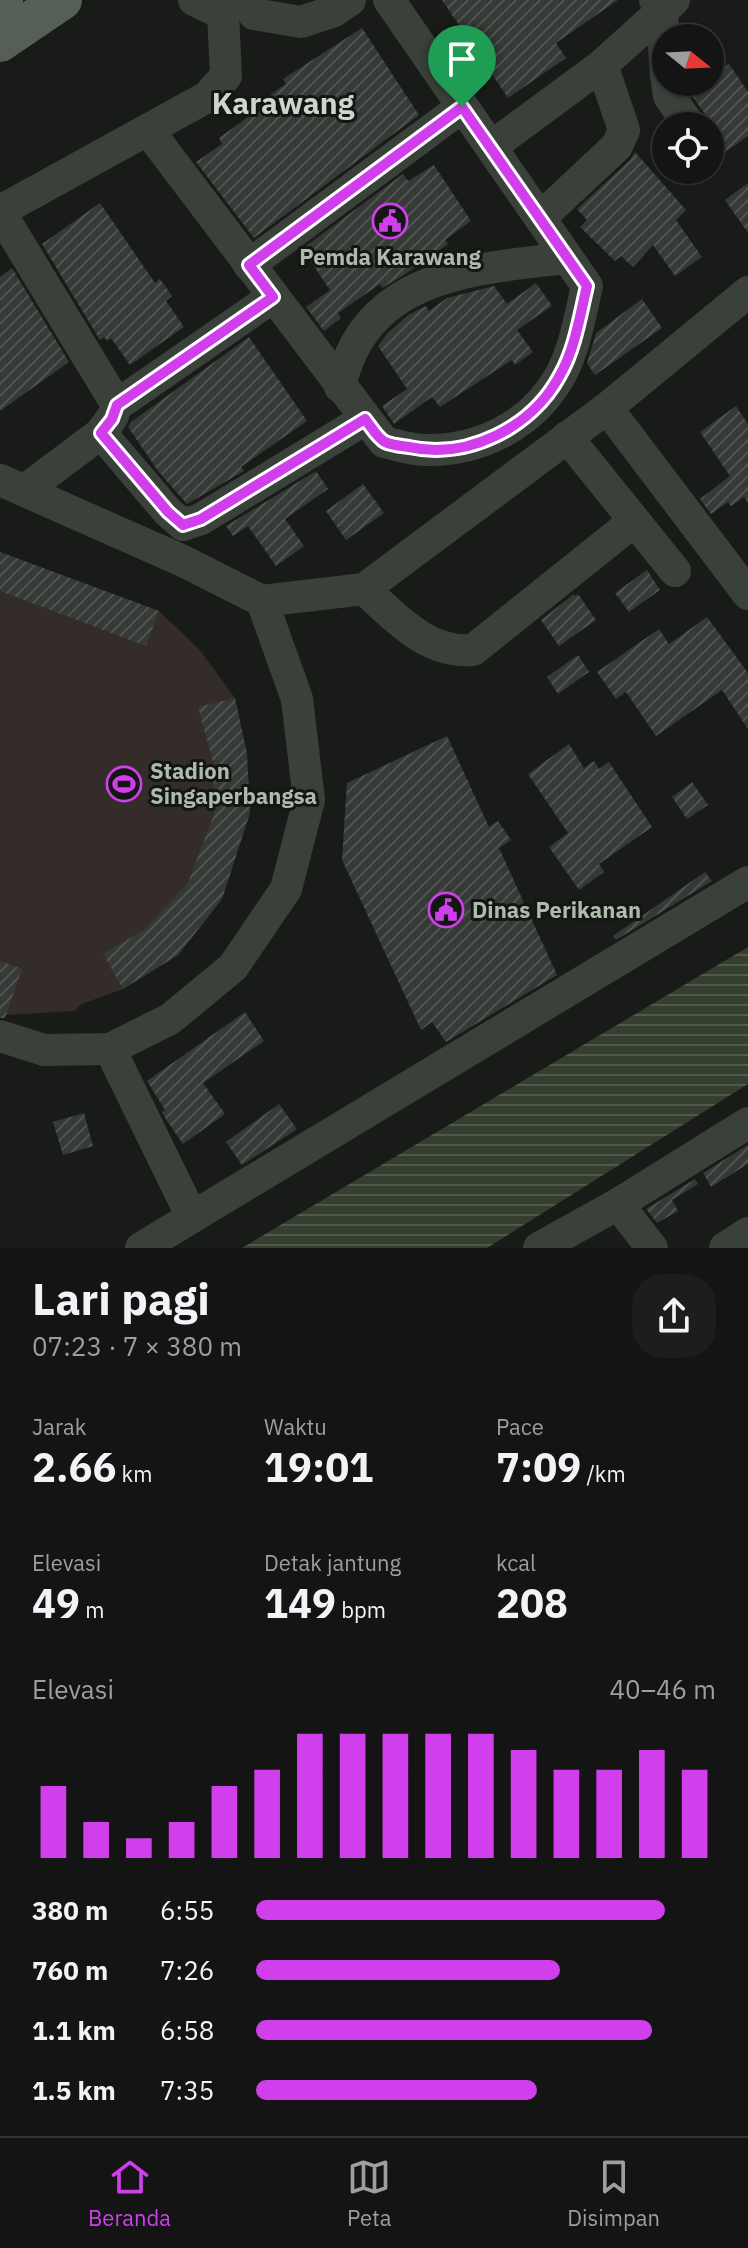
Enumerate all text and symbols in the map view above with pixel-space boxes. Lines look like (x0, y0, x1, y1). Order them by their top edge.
north arrow (652, 24, 724, 96)
map controls (652, 24, 724, 184)
pin (428, 25, 496, 107)
icon: arrive (440, 37, 484, 81)
district label: Karawang (212, 83, 355, 122)
button: locate (652, 112, 724, 184)
public building icon: Pemda Karawang (371, 202, 409, 240)
place label: Pemda Karawang (299, 242, 482, 271)
place label: Stadion Singaperbangsa (150, 756, 317, 810)
sports icon: Stadion Singaperbangsa (105, 765, 143, 803)
public building icon: Dinas Perikanan (427, 891, 465, 929)
place label: Dinas Perikanan (472, 895, 641, 924)
text: Lari pagi (32, 1270, 210, 1327)
button: share (632, 1274, 716, 1358)
text: 07:23 · 7 × 380 m (32, 1329, 242, 1363)
text: Jarak (32, 1412, 86, 1441)
text: Waktu (264, 1412, 327, 1441)
text: Pace (496, 1412, 544, 1441)
text: 2.66 (32, 1441, 116, 1493)
text: 19:01 (264, 1441, 373, 1493)
text: 7:09 (496, 1441, 581, 1493)
text: km (116, 1459, 152, 1488)
text: /km (581, 1459, 626, 1488)
text: Elevasi (32, 1548, 101, 1577)
text: Detak jantung (264, 1548, 401, 1577)
text: kcal (496, 1548, 536, 1577)
text: 49 (32, 1577, 80, 1629)
text: 149 (264, 1577, 336, 1629)
text: 208 (496, 1577, 568, 1629)
text: m (80, 1595, 104, 1624)
text: bpm (336, 1595, 386, 1624)
text: Elevasi (32, 1672, 114, 1706)
text: 40–46 m (609, 1672, 716, 1706)
text: 380 m (32, 1893, 108, 1927)
text: 6:55 (160, 1893, 214, 1927)
text: 760 m (32, 1953, 108, 1987)
text: 7:26 (160, 1953, 214, 1987)
text: 1.1 km (32, 2013, 116, 2047)
text: 6:58 (160, 2013, 214, 2047)
text: 1.5 km (32, 2073, 116, 2107)
text: 7:35 (160, 2073, 214, 2107)
tab: Beranda (88, 2155, 171, 2232)
tab: Peta (347, 2155, 391, 2232)
tab: Disimpan (567, 2155, 660, 2232)

